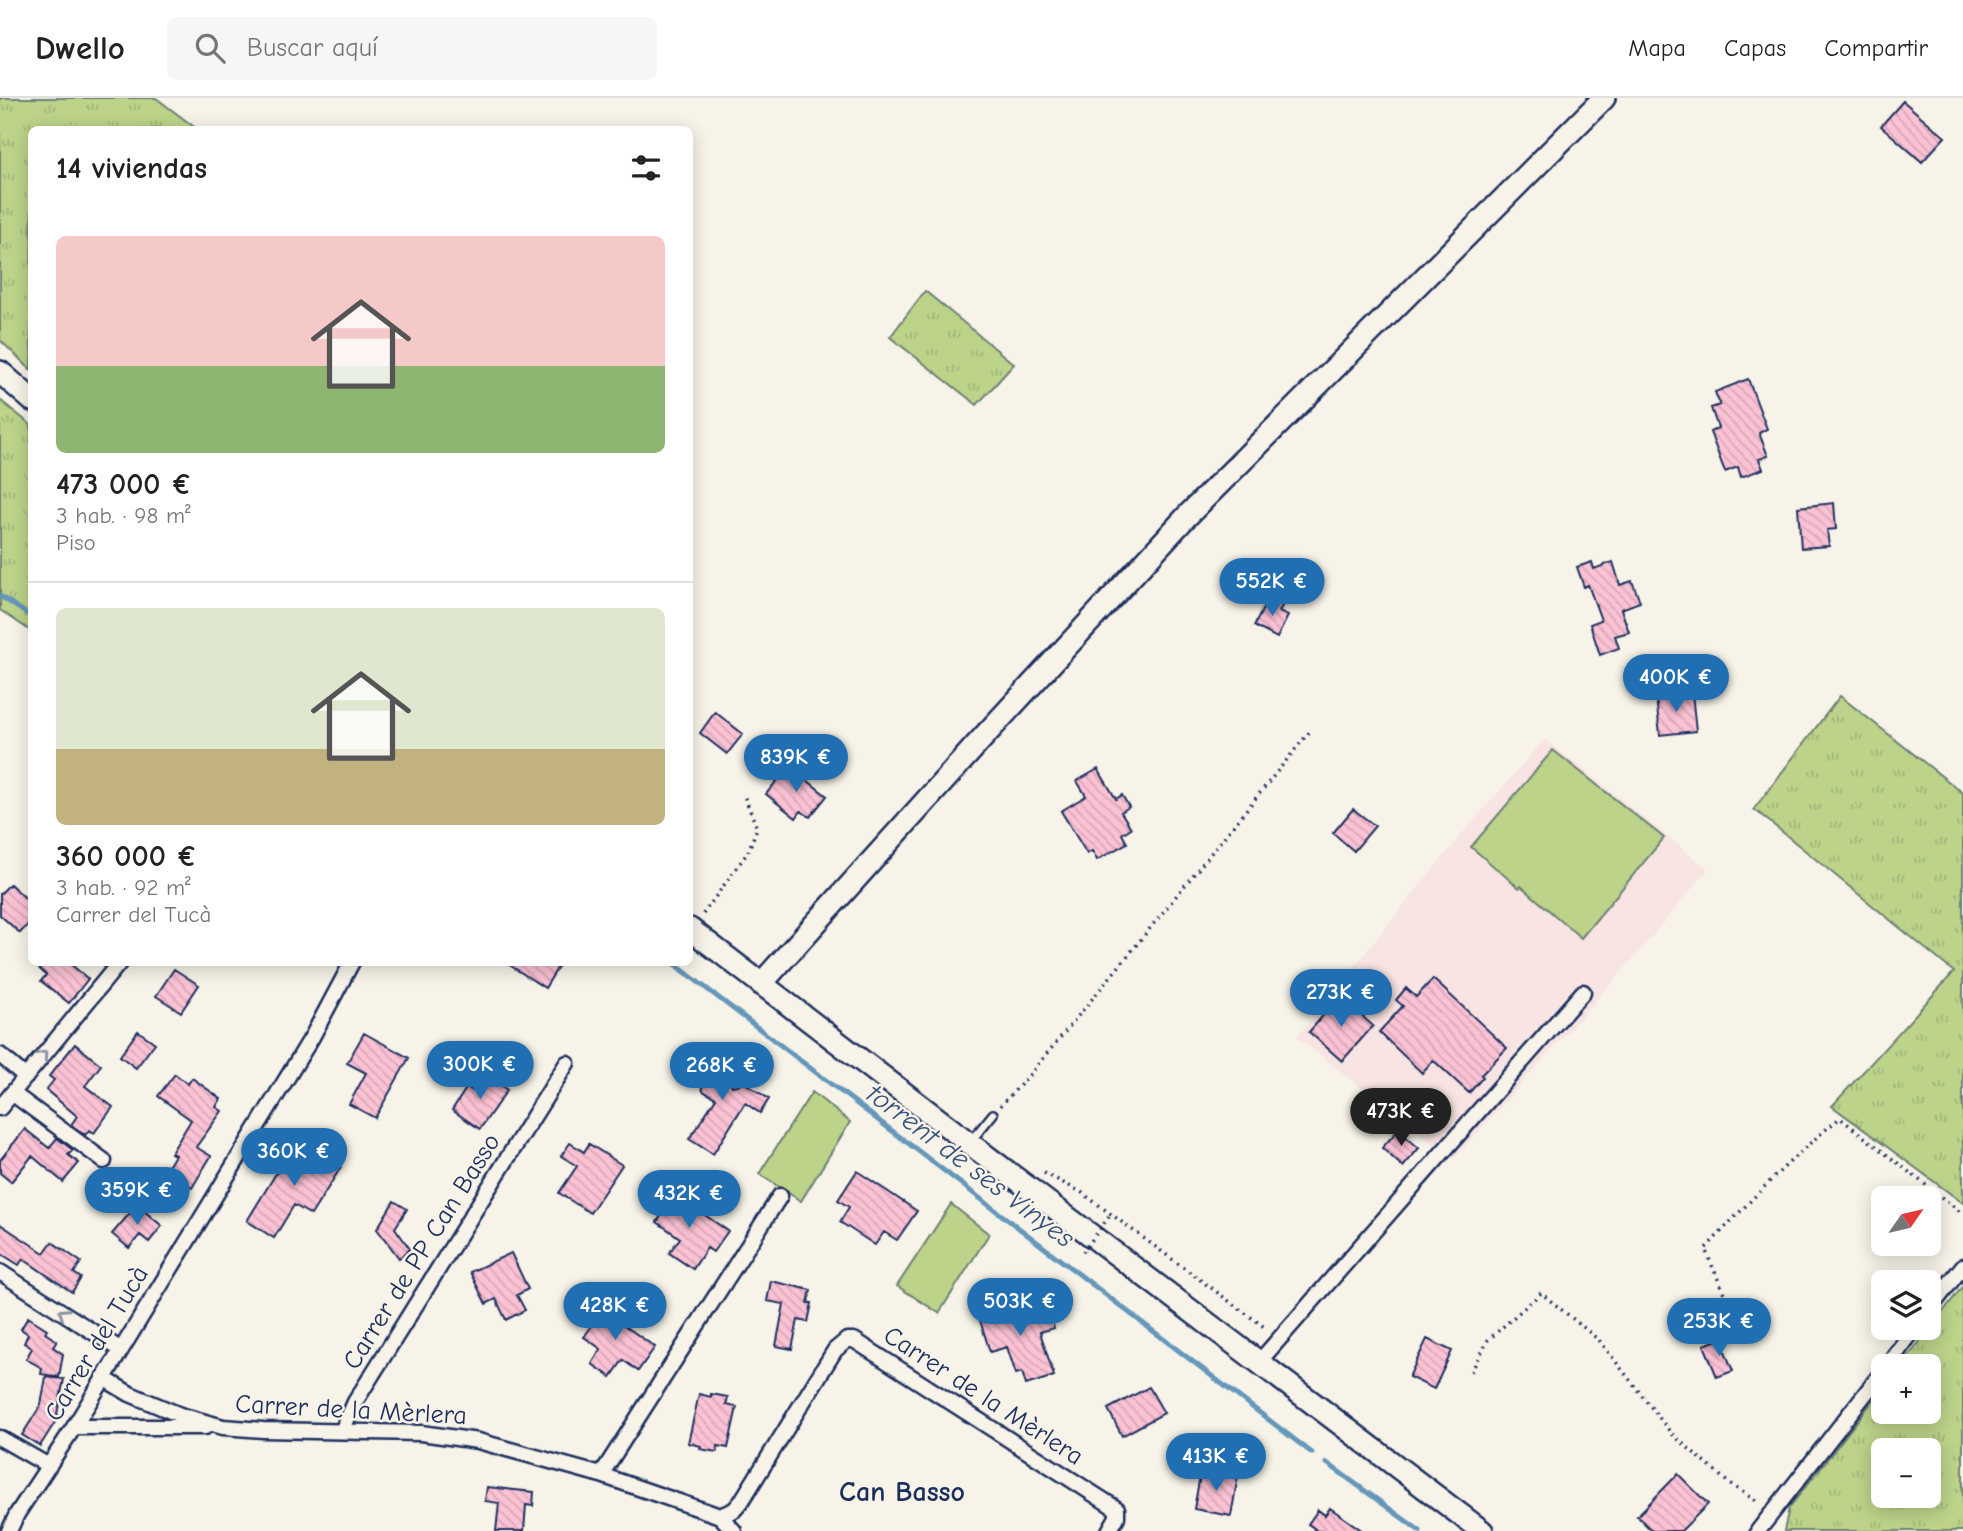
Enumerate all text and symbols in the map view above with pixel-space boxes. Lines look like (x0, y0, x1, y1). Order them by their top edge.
search box (167, 17, 657, 80)
text: Dwello (35, 29, 125, 67)
icon: search (191, 29, 229, 67)
text: Buscar aquí (247, 33, 378, 63)
text: Mapa (1628, 34, 1686, 62)
text: Capas (1724, 34, 1786, 62)
text: Compartir (1824, 34, 1928, 62)
icon: filters (627, 149, 665, 187)
text: 14 viviendas (56, 151, 207, 186)
icon: home (298, 281, 424, 407)
text: 473 000 € (56, 467, 192, 502)
text: 3 hab. · 98 m² (56, 502, 191, 529)
text: Piso (56, 529, 96, 556)
pin: 552K € (1215, 559, 1329, 618)
text: 552K € (1236, 567, 1308, 594)
icon: home (298, 653, 424, 779)
pin: 400K € (1619, 654, 1733, 714)
text: 400K € (1639, 663, 1713, 690)
pin: 839K € (739, 734, 853, 794)
text: 839K € (760, 743, 832, 770)
text: 360 000 € (56, 839, 197, 874)
text: 3 hab. · 92 m² (56, 874, 191, 901)
text: Carrer del Tucà (56, 901, 211, 928)
pin: 273K € (1284, 970, 1398, 1029)
text: 273K € (1306, 978, 1376, 1005)
pin: 300K € (423, 1042, 537, 1101)
pin: 268K € (665, 1042, 779, 1102)
text: 300K € (443, 1050, 517, 1077)
one-way arrow (35, 1051, 48, 1063)
text: 268K € (686, 1051, 758, 1078)
water label: torrent de ses Vinyes (860, 1077, 1081, 1255)
pin: 473K € (1344, 1088, 1458, 1148)
text: 473K € (1366, 1097, 1436, 1124)
pin: 360K € (237, 1128, 351, 1188)
street label: Carrer de PP Can Basso (337, 1128, 507, 1375)
text: 360K € (257, 1137, 331, 1164)
pin: 359K € (80, 1168, 194, 1227)
pin: 432K € (632, 1170, 746, 1230)
text: 359K € (101, 1176, 173, 1203)
text: 432K € (654, 1179, 724, 1206)
north arrow (1871, 1186, 1941, 1256)
map controls (1871, 1186, 1941, 1508)
street label: Carrer del Tucà (39, 1261, 155, 1426)
button: layers (1871, 1270, 1941, 1340)
pin: 503K € (963, 1278, 1077, 1338)
pin: 428K € (558, 1282, 672, 1342)
text: 503K € (983, 1287, 1057, 1314)
text: 428K € (579, 1291, 651, 1318)
pin: 253K € (1662, 1298, 1776, 1358)
text: 253K € (1683, 1307, 1755, 1334)
one-way arrow (58, 1308, 71, 1321)
street label: Carrer de la Mèrlera (878, 1320, 1089, 1472)
button: + (1871, 1354, 1941, 1424)
street label: Carrer de la Mèrlera (234, 1389, 468, 1431)
pin: 413K € (1159, 1434, 1273, 1493)
button: − (1871, 1438, 1941, 1508)
text: 413K € (1182, 1442, 1250, 1469)
district label: Can Basso (839, 1476, 965, 1508)

